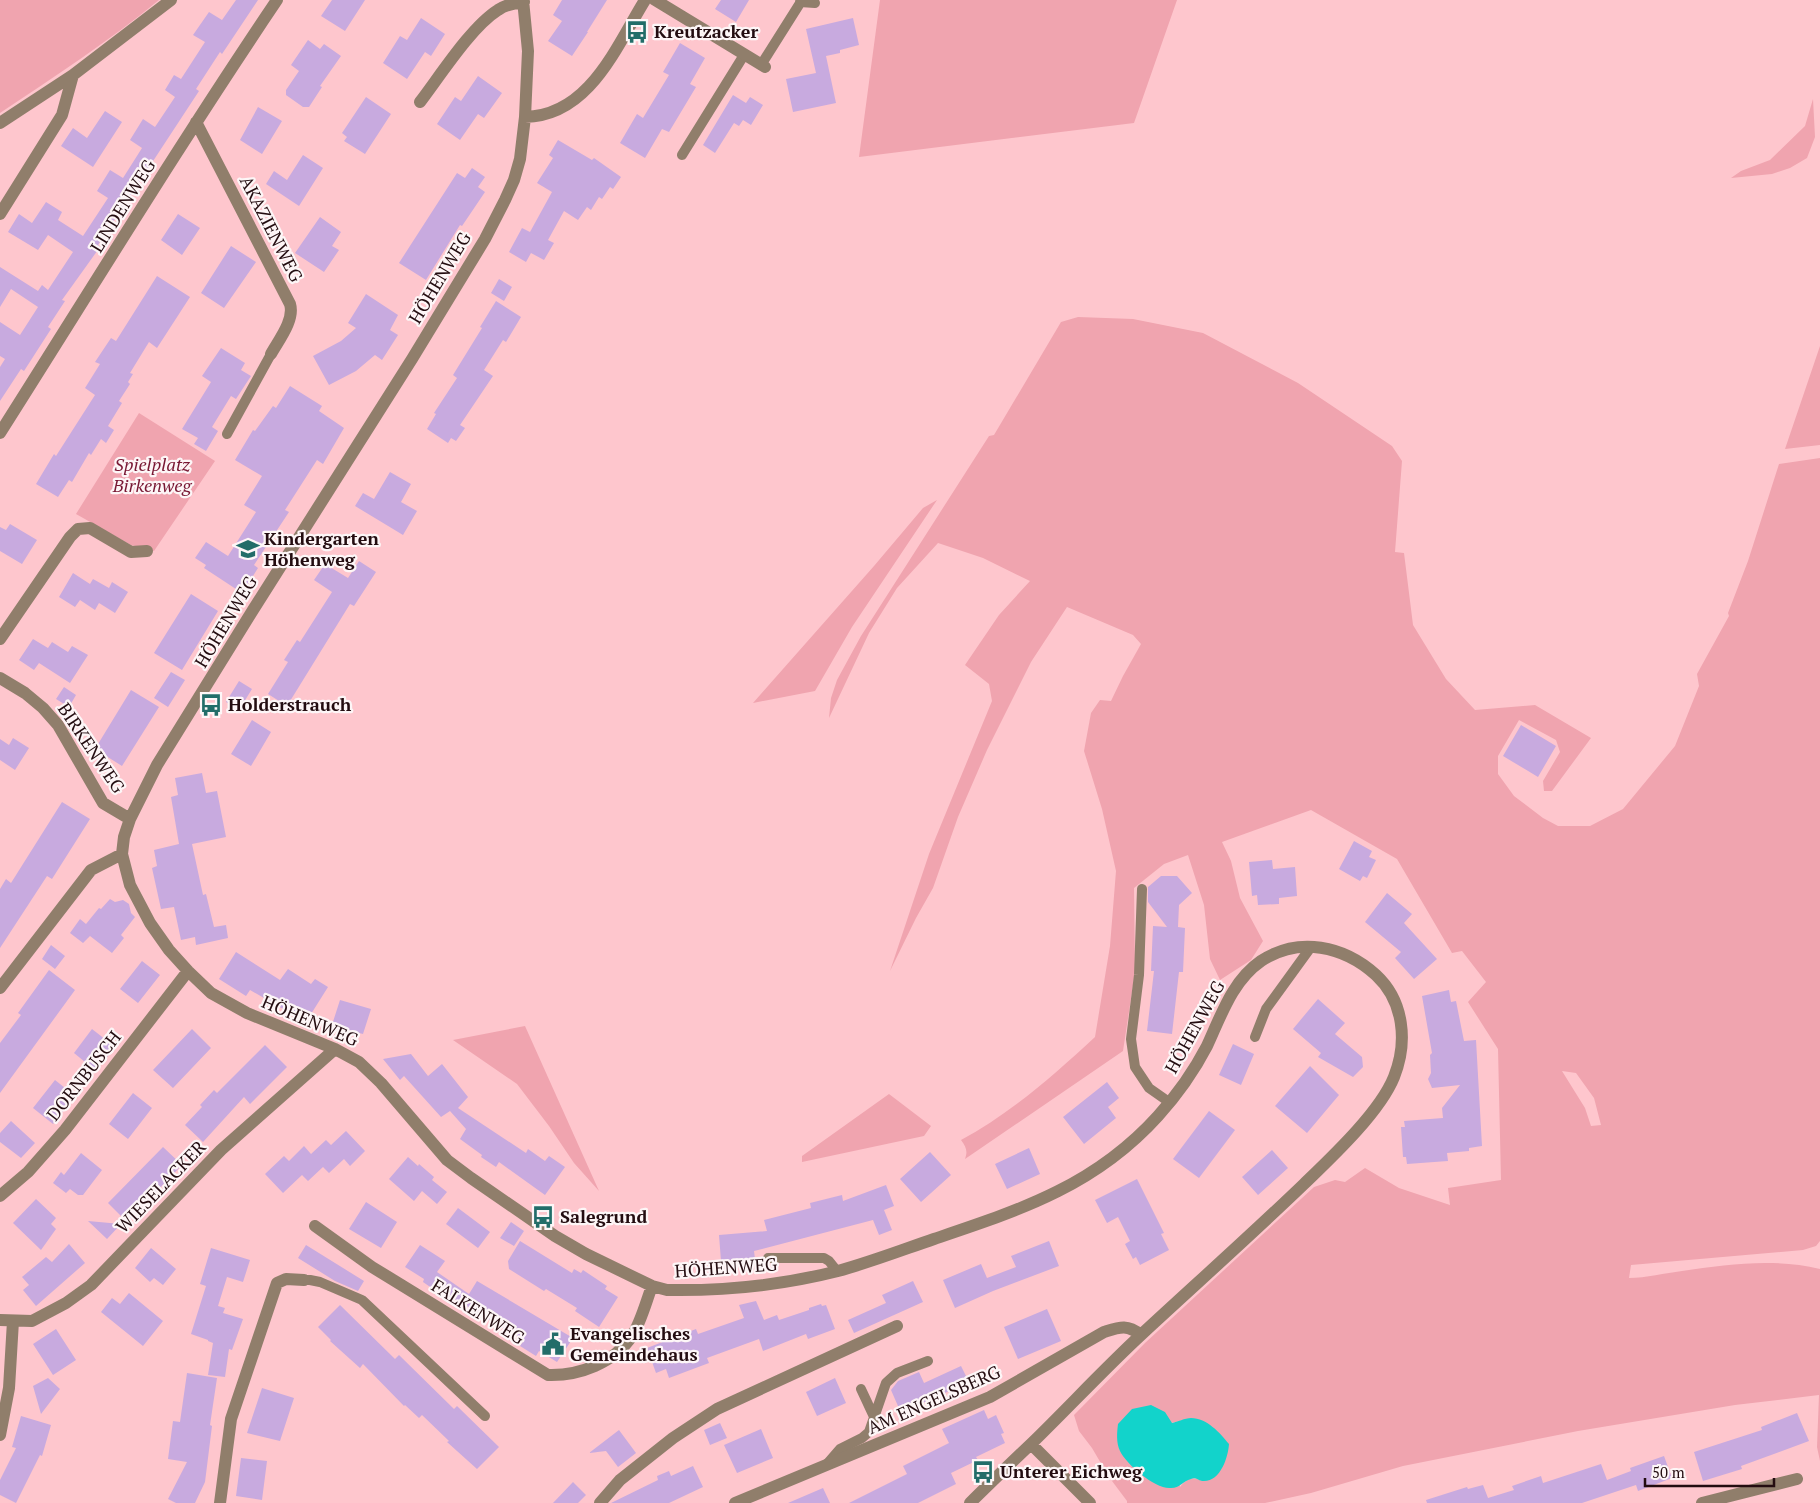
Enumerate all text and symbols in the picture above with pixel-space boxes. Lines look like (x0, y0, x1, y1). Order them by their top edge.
bus stop icon: Kreutzacker (624, 19, 650, 45)
place label: Kreutzacker (654, 19, 758, 43)
street label: LINDENWEG (84, 154, 161, 257)
street label: AKAZIENWEG (235, 171, 309, 286)
street label: HÖHENWEG (402, 227, 476, 328)
park label: Spielplatz Birkenweg (112, 452, 192, 497)
place label: Kindergarten Höhenweg (264, 526, 379, 571)
school or university icon: Kindergarten Höhenweg (235, 536, 261, 562)
street label: HÖHENWEG (188, 571, 262, 672)
bus stop icon: Holderstrauch (198, 692, 224, 718)
place label: Holderstrauch (228, 692, 352, 716)
street label: BIRKENWEG (53, 698, 131, 798)
street label: HÖHENWEG (1159, 975, 1230, 1077)
street label: HÖHENWEG (258, 989, 363, 1051)
street label: DORNBUSCH (40, 1025, 126, 1125)
street label: WIESELACKER (110, 1134, 211, 1238)
bus stop icon: Salegrund (530, 1204, 556, 1230)
place label: Salegrund (560, 1204, 647, 1228)
street label: HÖHENWEG (674, 1251, 779, 1283)
street label: FALKENWEG (427, 1273, 530, 1350)
place label: Evangelisches Gemeindehaus (570, 1321, 698, 1366)
public building icon: Evangelisches Gemeindehaus (540, 1331, 566, 1357)
street label: AM ENGELSBERG (863, 1359, 1004, 1439)
scale bar (1645, 1456, 1774, 1488)
bus stop icon: Unterer Eichweg (970, 1459, 996, 1485)
place label: Unterer Eichweg (1000, 1459, 1143, 1483)
text: 50 m (1652, 1462, 1685, 1482)

